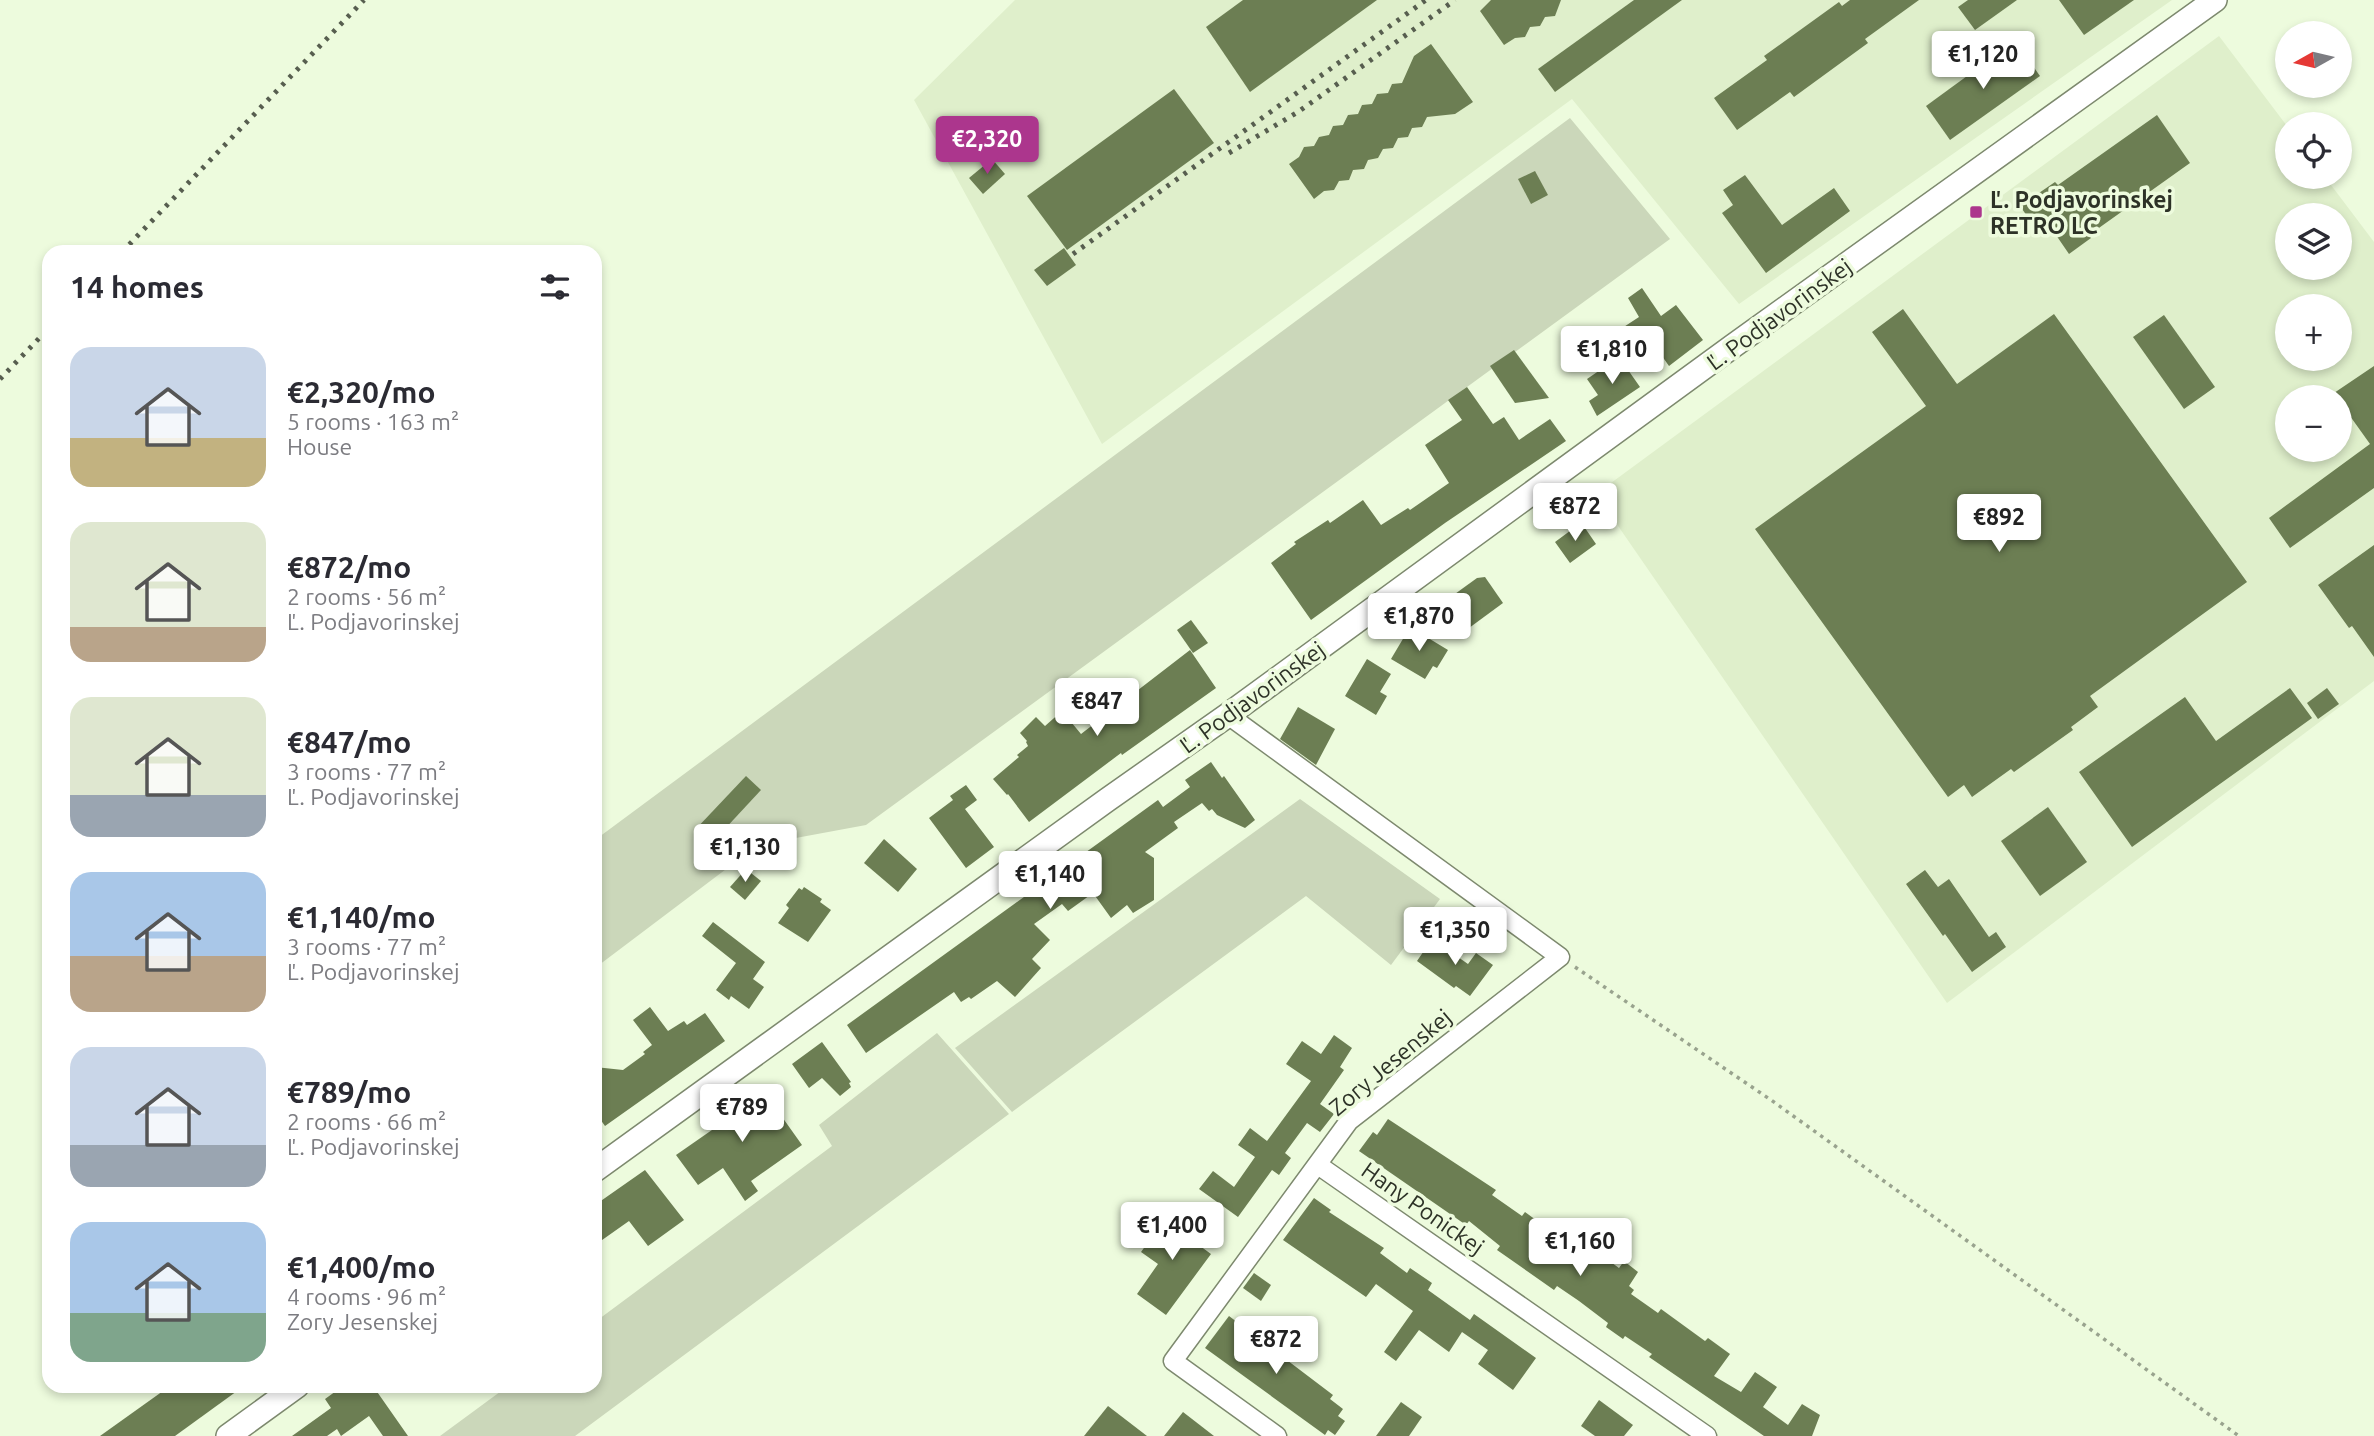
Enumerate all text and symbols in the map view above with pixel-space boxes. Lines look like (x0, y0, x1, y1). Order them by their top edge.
north arrow (2275, 21, 2352, 98)
map controls (2275, 21, 2352, 462)
pin: €1,120 (1926, 32, 2040, 91)
text: €1,120 (1948, 41, 2018, 66)
button: locate (2275, 112, 2352, 189)
pin: €2,320 (930, 116, 1044, 176)
text: €2,320 (952, 126, 1022, 151)
place label: Ľ. Podjavorinskej RETRO LC (1990, 187, 2173, 238)
button: layers (2275, 203, 2352, 280)
marker: Ľ. Podjavorinskej RETRO LC (1968, 204, 1984, 220)
street label: Ľ. Podjavorinskej (1702, 253, 1856, 375)
icon: filters (536, 268, 574, 306)
text: 14 homes (70, 270, 204, 304)
button: + (2275, 294, 2352, 371)
pin: €1,810 (1555, 326, 1669, 386)
text: €1,810 (1577, 336, 1647, 361)
icon: home (126, 375, 210, 459)
text: €2,320/mo (287, 375, 436, 409)
button: − (2275, 385, 2352, 462)
text: 5 rooms · 163 m² (287, 409, 459, 434)
text: House (287, 434, 352, 459)
pin: €872 (1534, 484, 1616, 543)
text: €872 (1549, 493, 1601, 518)
pin: €892 (1958, 494, 2040, 554)
text: €892 (1973, 504, 2025, 529)
icon: home (126, 550, 210, 634)
text: €872/mo (287, 550, 411, 584)
text: 2 rooms · 56 m² (287, 584, 446, 609)
pin: €1,870 (1362, 594, 1476, 653)
text: €1,870 (1384, 603, 1454, 628)
text: Ľ. Podjavorinskej (287, 609, 460, 634)
street label: Ľ. Podjavorinskej (1175, 636, 1329, 758)
pin: €847 (1056, 678, 1138, 738)
text: €847 (1071, 688, 1123, 713)
icon: home (126, 725, 210, 809)
text: €847/mo (287, 725, 411, 759)
text: 3 rooms · 77 m² (287, 759, 446, 784)
text: Ľ. Podjavorinskej (287, 784, 460, 809)
pin: €1,130 (688, 824, 802, 884)
text: €1,130 (710, 834, 780, 859)
pin: €1,140 (993, 852, 1107, 911)
text: €1,140 (1015, 861, 1085, 886)
icon: home (126, 900, 210, 984)
text: €1,140/mo (287, 900, 436, 934)
pin: €1,350 (1398, 908, 1512, 967)
text: €1,350 (1420, 917, 1490, 942)
text: 3 rooms · 77 m² (287, 934, 446, 959)
text: Ľ. Podjavorinskej (287, 959, 460, 984)
street label: Zory Jesenskej (1324, 1004, 1456, 1120)
icon: home (126, 1075, 210, 1159)
text: €789/mo (287, 1075, 411, 1109)
pin: €789 (701, 1084, 783, 1144)
text: €789 (716, 1094, 768, 1119)
text: 2 rooms · 66 m² (287, 1109, 446, 1134)
text: Ľ. Podjavorinskej (287, 1134, 460, 1159)
street label: Hany Ponickej (1357, 1157, 1489, 1259)
pin: €1,400 (1115, 1202, 1229, 1262)
text: €1,400 (1137, 1212, 1207, 1237)
pin: €1,160 (1523, 1218, 1637, 1278)
text: €1,160 (1545, 1228, 1615, 1253)
icon: home (126, 1250, 210, 1334)
text: €1,400/mo (287, 1250, 436, 1284)
text: 4 rooms · 96 m² (287, 1284, 446, 1309)
text: Zory Jesenskej (287, 1309, 438, 1334)
pin: €872 (1235, 1316, 1317, 1376)
text: €872 (1250, 1326, 1302, 1351)

